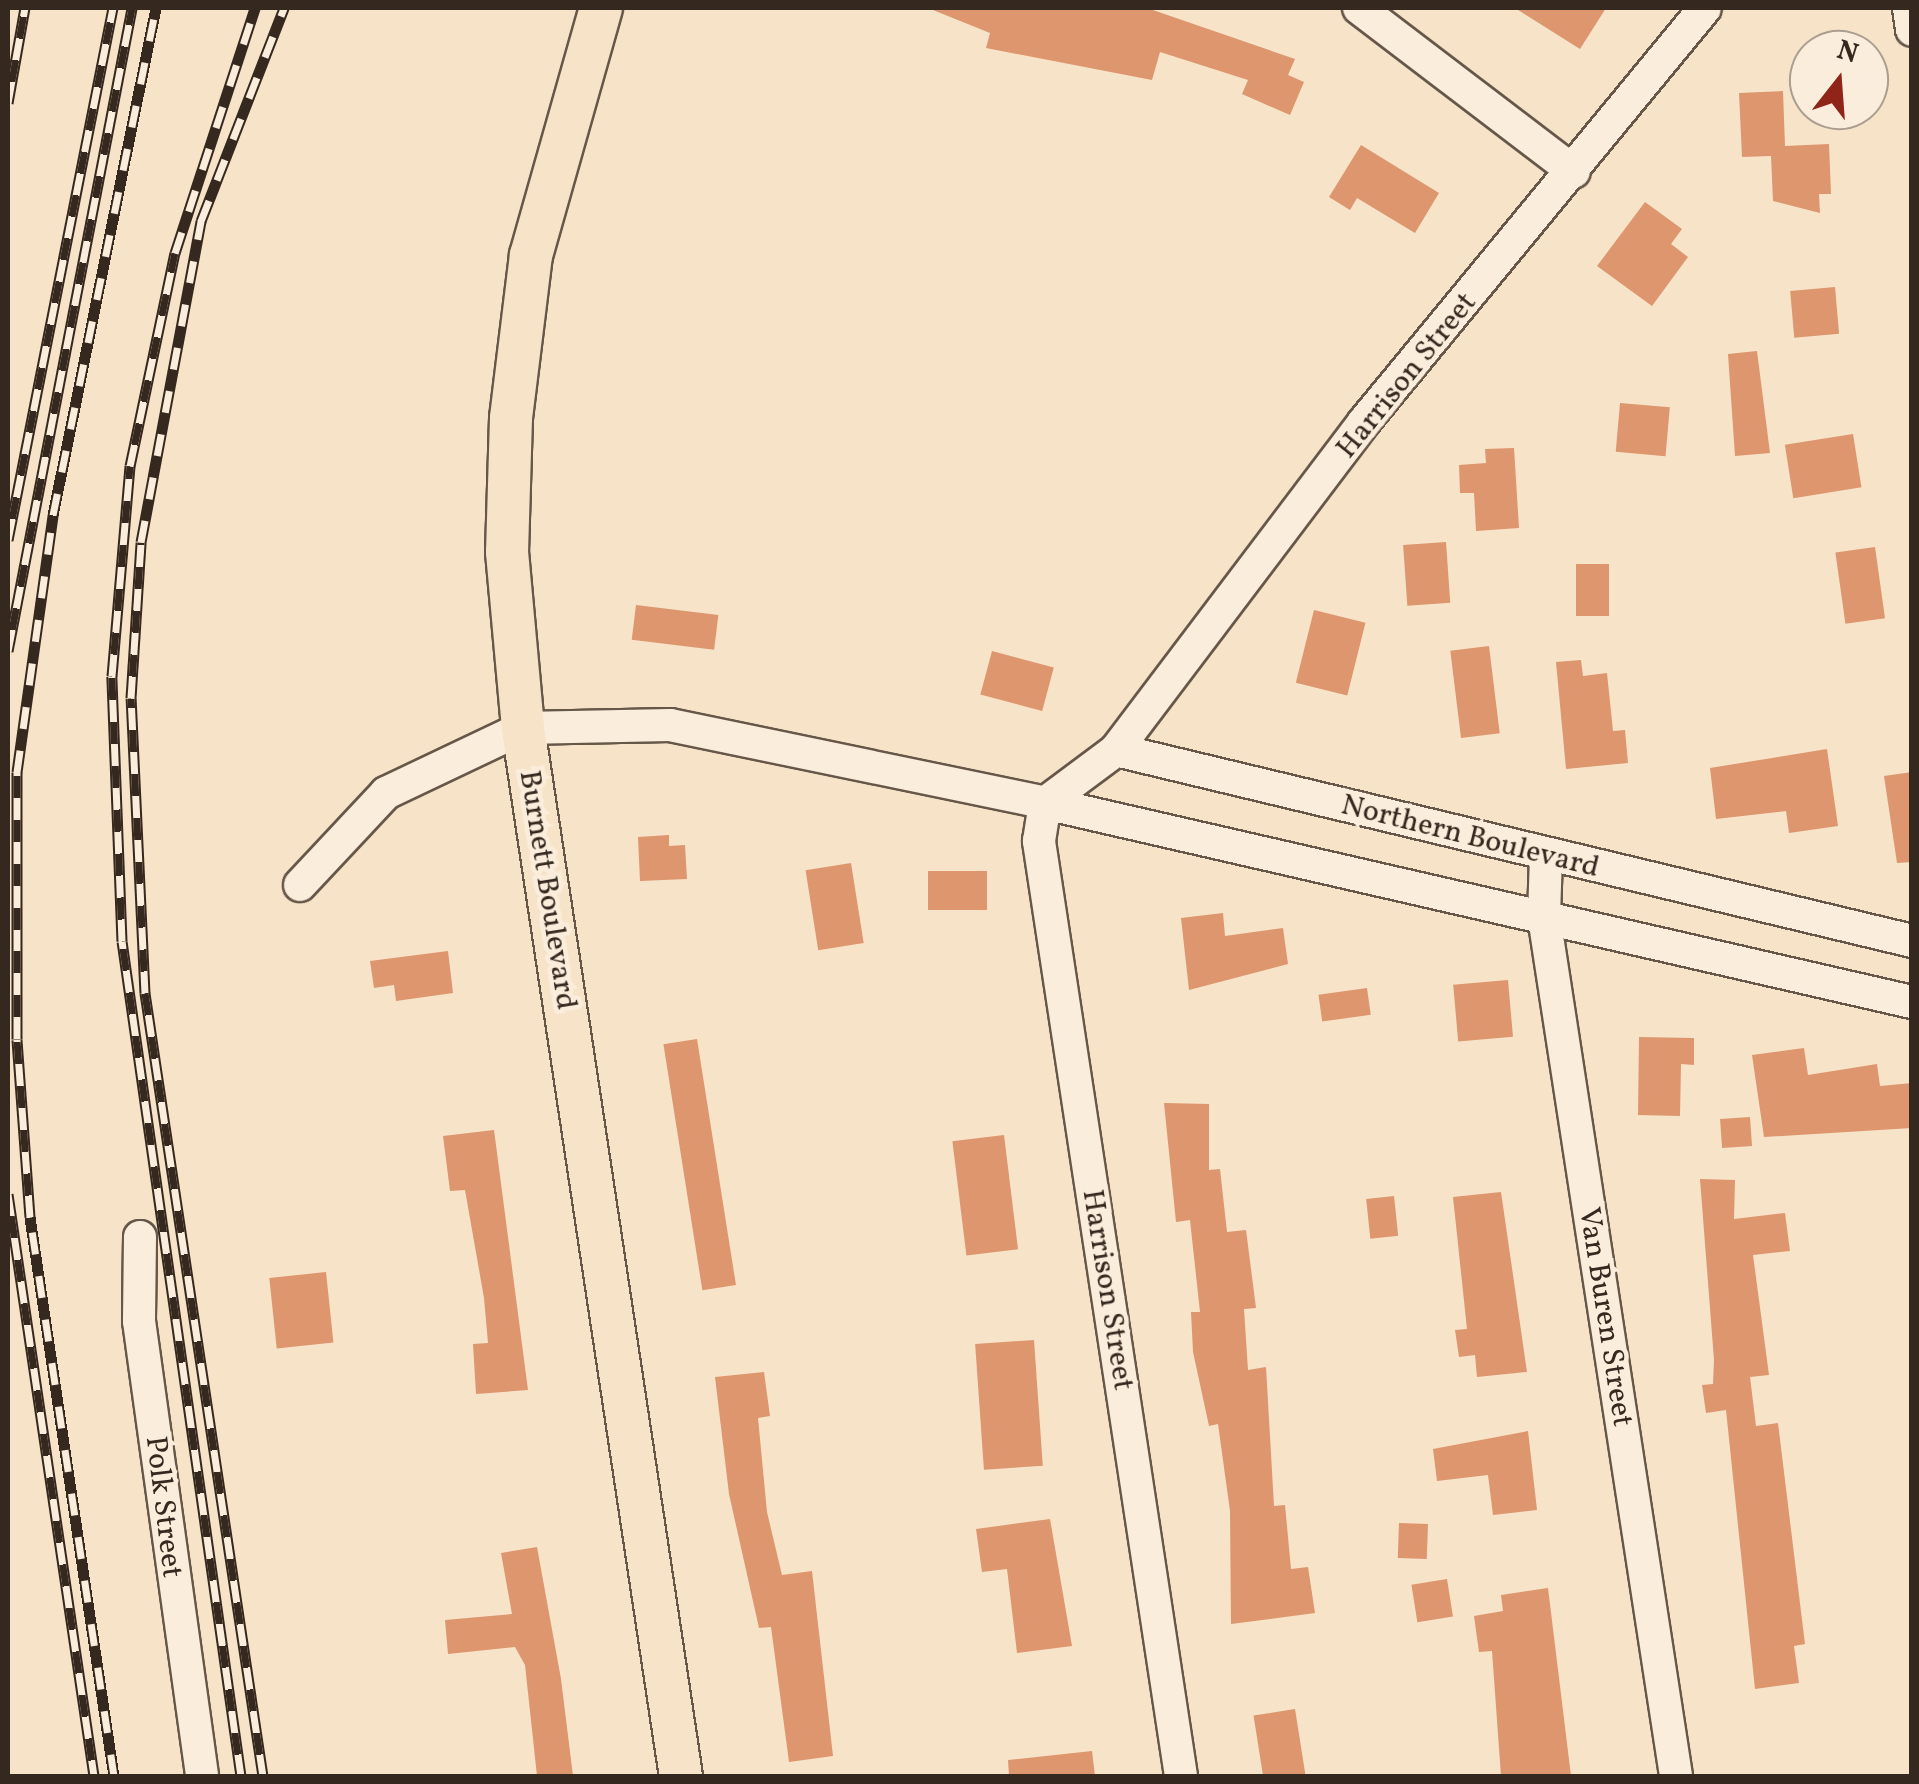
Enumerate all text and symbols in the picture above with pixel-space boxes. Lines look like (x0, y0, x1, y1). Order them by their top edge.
north arrow (1789, 30, 1889, 130)
text: N (1832, 31, 1863, 74)
street label: Harrison Street (1329, 286, 1485, 466)
street label: Burnett Boulevard (510, 768, 584, 1012)
street label: Northern Boulevard (1337, 788, 1603, 886)
street label: Harrison Street (1073, 1187, 1141, 1393)
street label: Van Buren Street (1570, 1205, 1640, 1429)
street label: Polk Street (136, 1434, 190, 1580)

